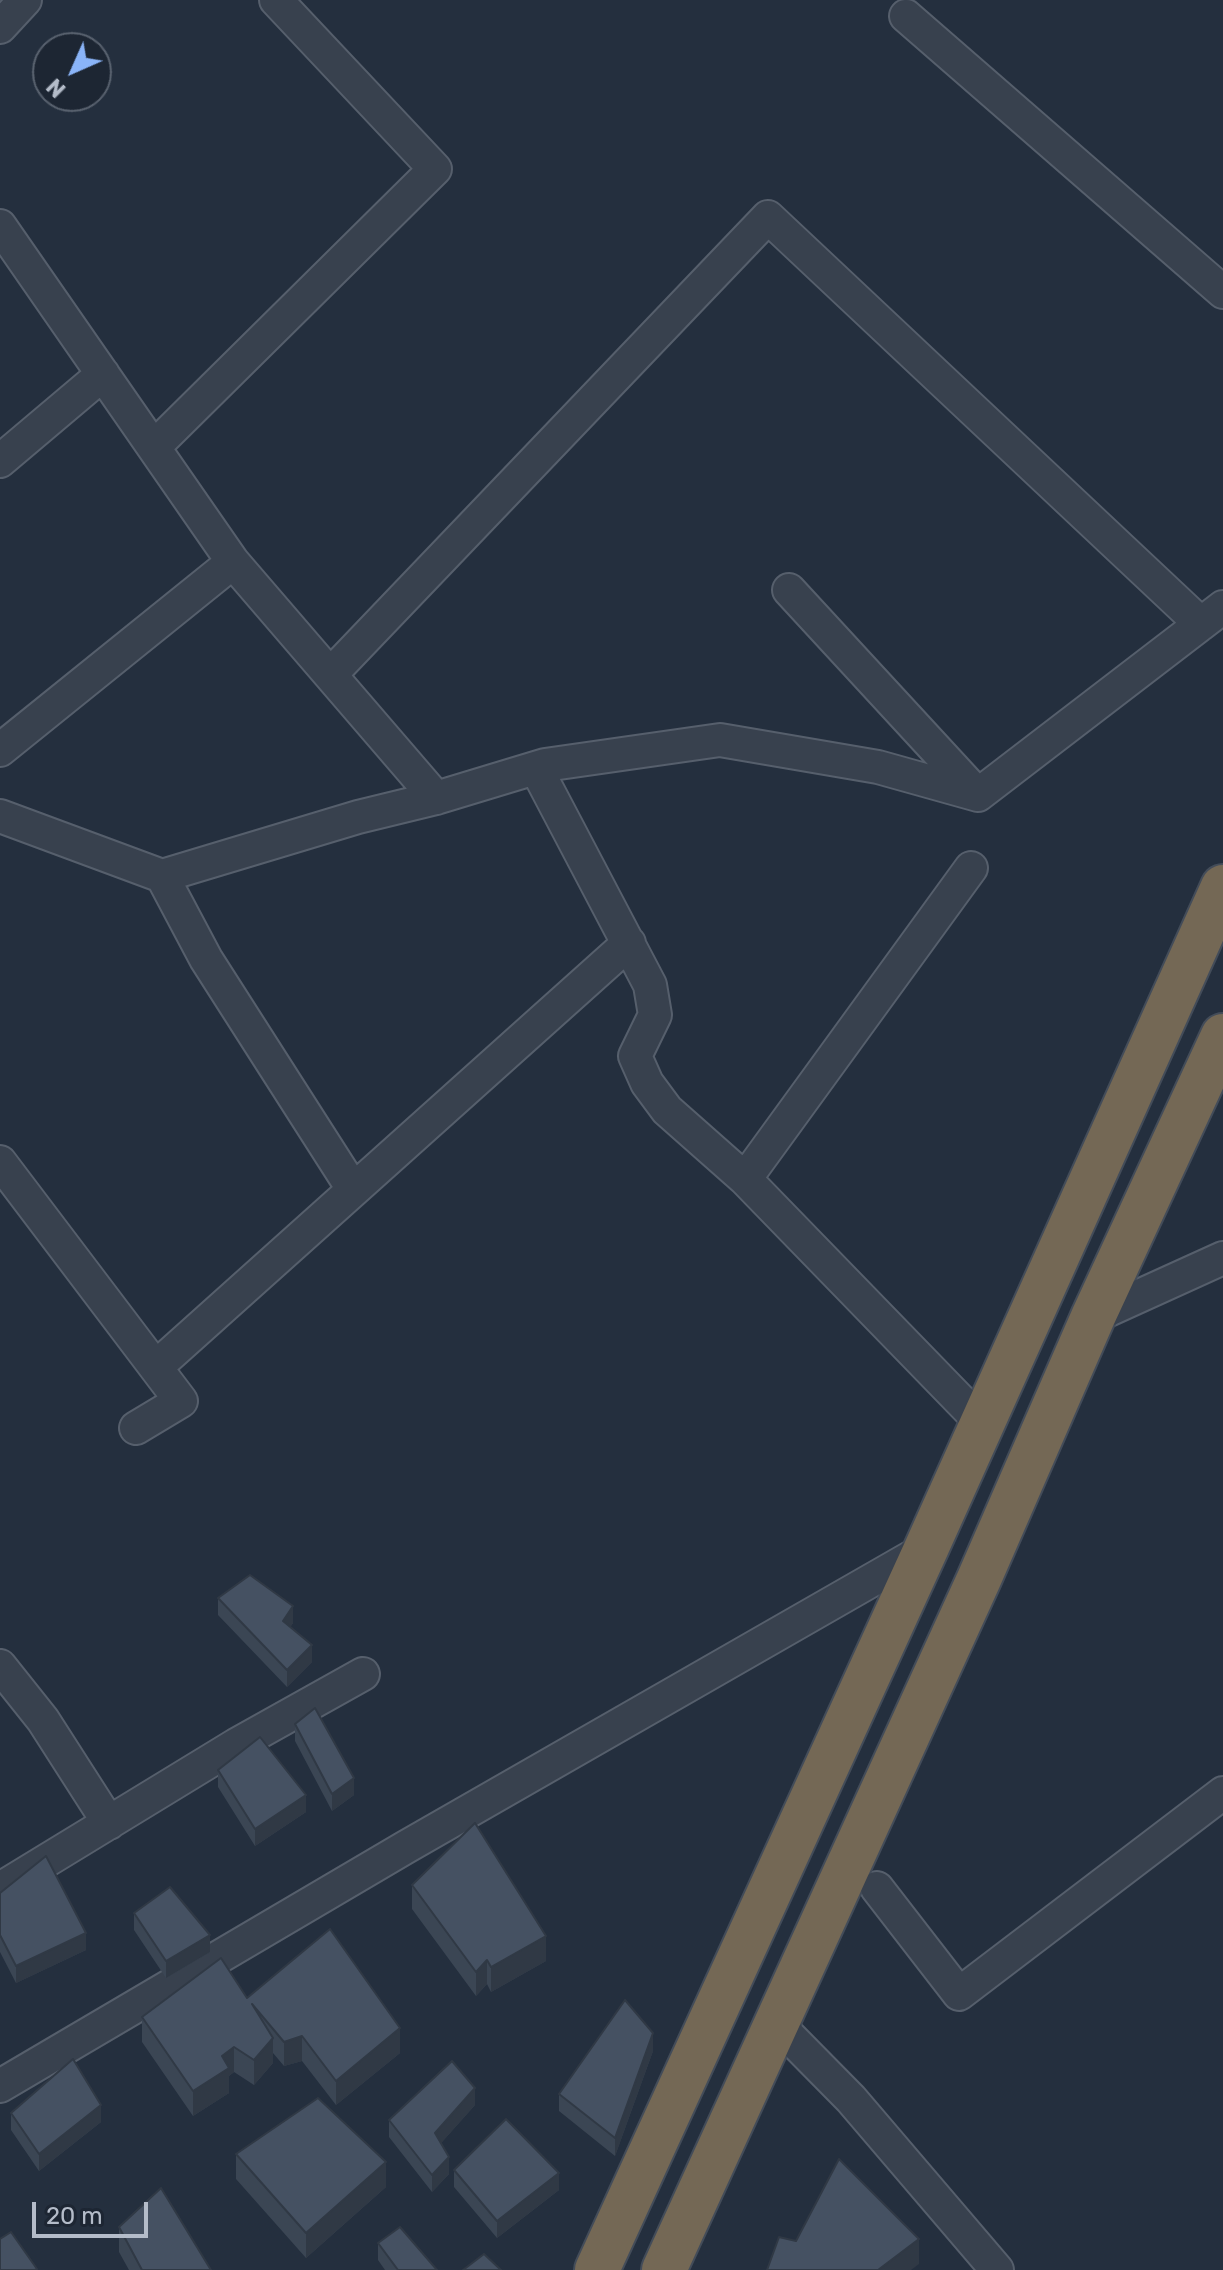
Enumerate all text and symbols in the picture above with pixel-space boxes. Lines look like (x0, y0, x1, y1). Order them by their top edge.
north arrow (32, 32, 112, 112)
text: N (41, 73, 71, 103)
scale bar (36, 2186, 152, 2236)
text: 20 m (46, 2202, 103, 2230)

